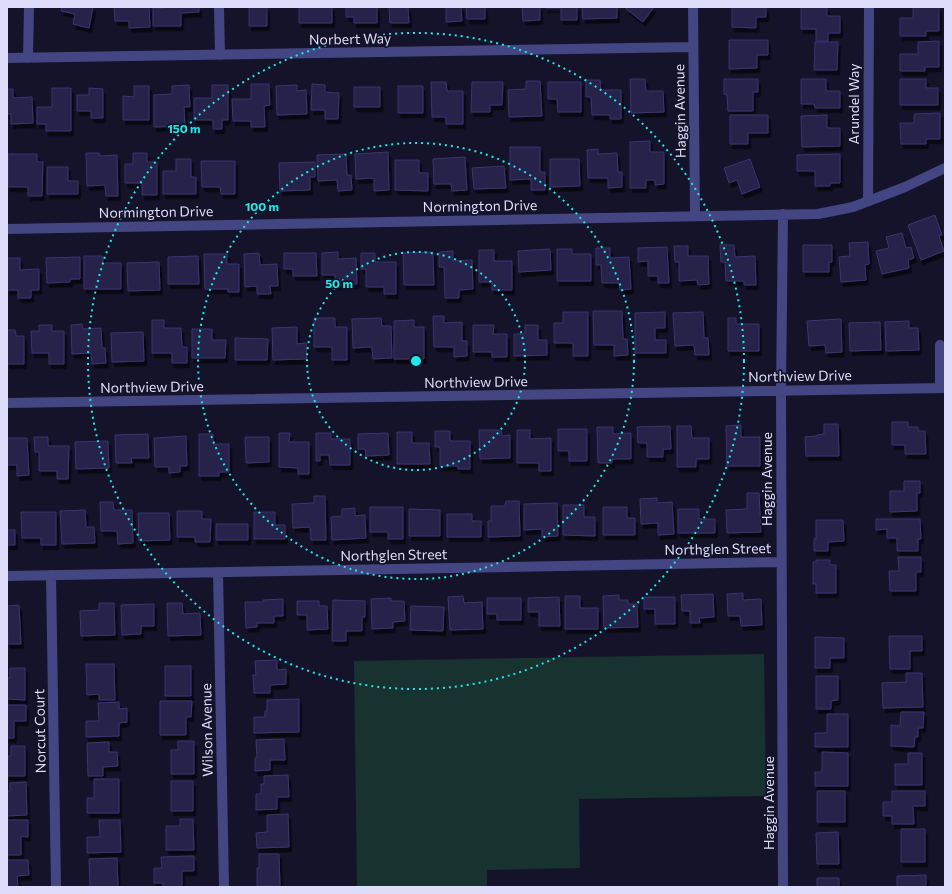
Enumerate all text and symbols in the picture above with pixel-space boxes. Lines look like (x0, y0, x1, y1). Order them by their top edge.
street label: Norbert Way (309, 29, 391, 48)
street label: Haggin Avenue (670, 64, 689, 158)
street label: Arundel Way (845, 64, 862, 144)
text: 150 m (167, 121, 201, 135)
street label: Normington Drive (423, 196, 537, 215)
text: 100 m (245, 199, 279, 213)
street label: Normington Drive (99, 202, 213, 221)
text: 50 m (325, 276, 353, 290)
centre of rings (409, 354, 423, 368)
street label: Northview Drive (748, 366, 852, 385)
street label: Northview Drive (424, 372, 528, 391)
street label: Northview Drive (100, 377, 204, 396)
street label: Haggin Avenue (758, 432, 775, 526)
street label: Northglen Street (664, 539, 772, 558)
street label: Northglen Street (340, 545, 448, 564)
street label: Wilson Avenue (197, 683, 216, 777)
street label: Norcut Court (30, 688, 49, 773)
street label: Haggin Avenue (760, 756, 777, 850)

